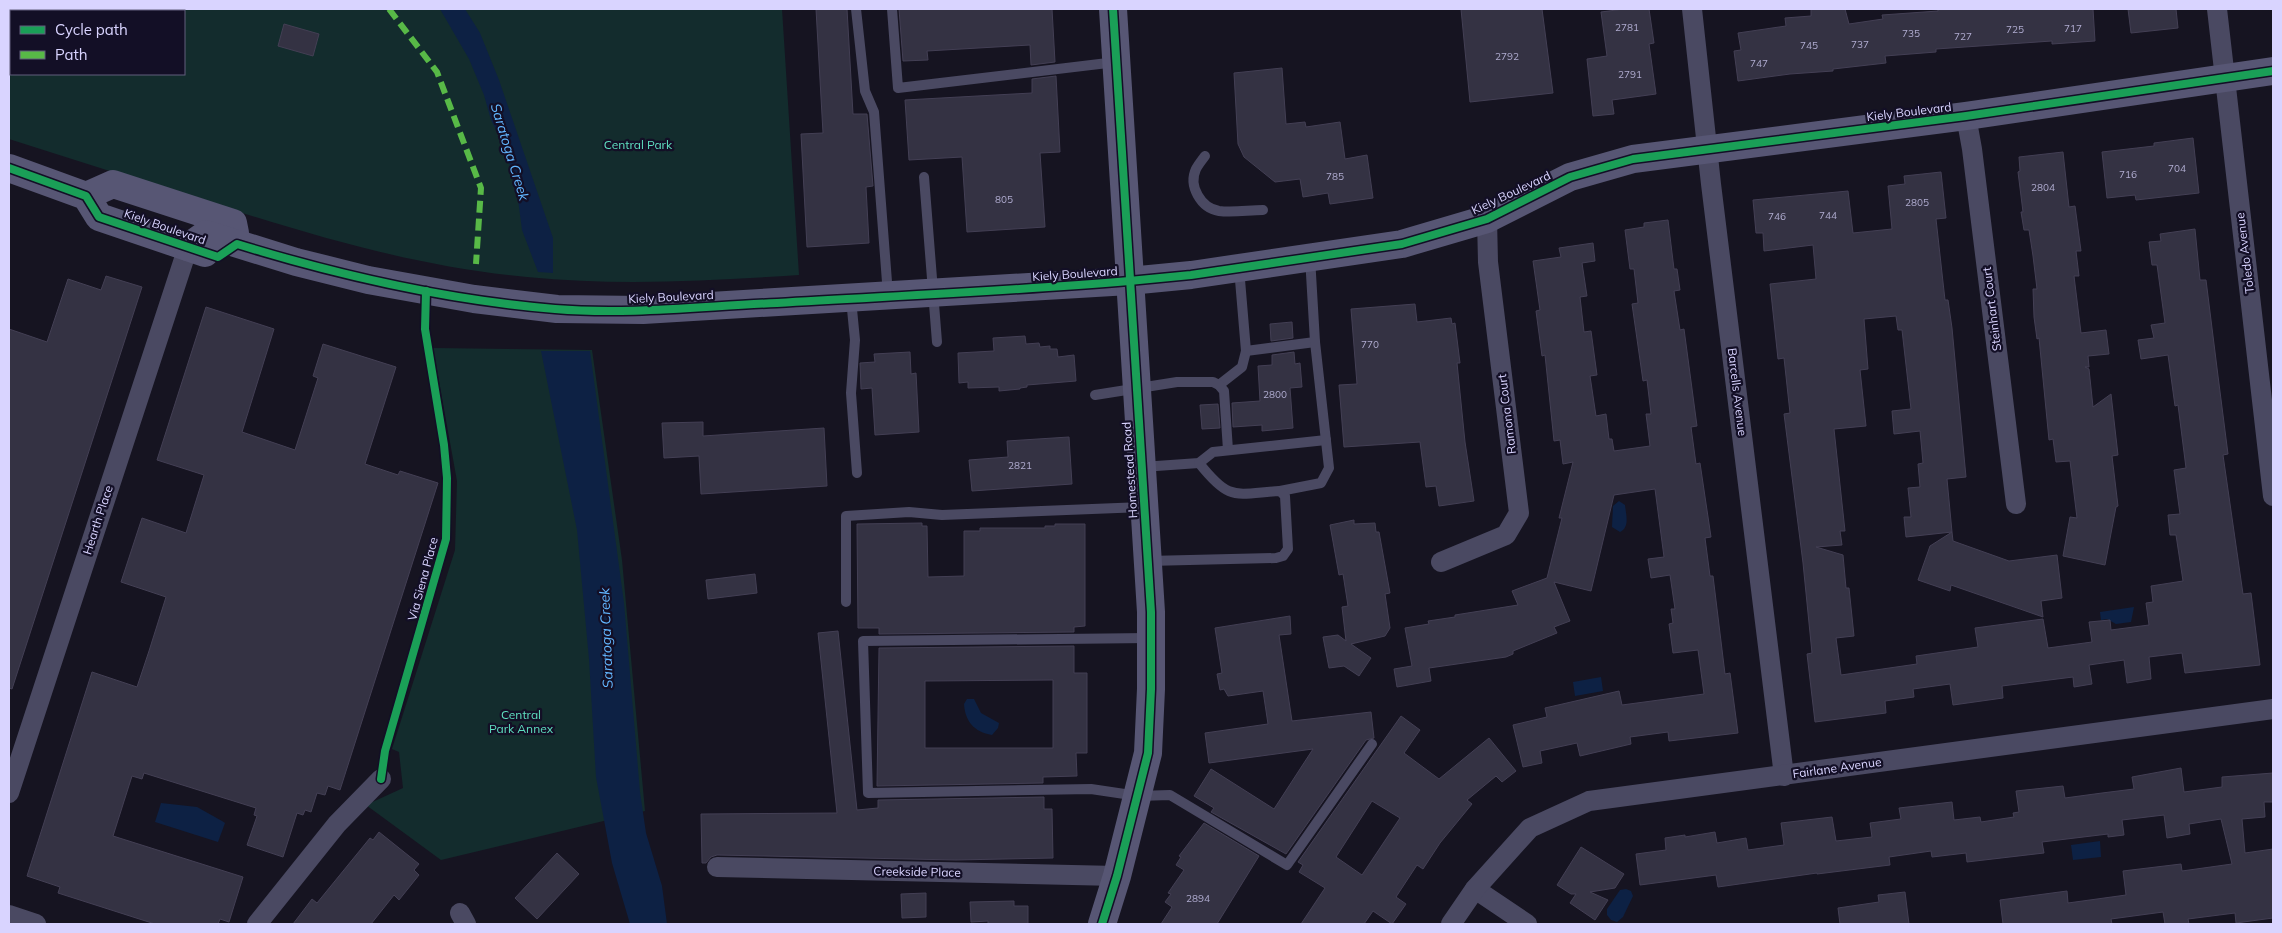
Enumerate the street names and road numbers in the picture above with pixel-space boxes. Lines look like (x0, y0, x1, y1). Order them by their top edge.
street label: Kiely Boulevard (1866, 99, 1952, 124)
street label: Kiely Boulevard (1469, 168, 1553, 217)
street label: Kiely Boulevard (122, 206, 208, 248)
street label: Toledo Avenue (2232, 212, 2257, 294)
street label: Kiely Boulevard (1032, 263, 1118, 284)
street label: Steinhart Court (1979, 266, 2004, 352)
street label: Kiely Boulevard (628, 287, 714, 306)
street label: Barcells Avenue (1725, 347, 1750, 437)
street label: Ramona Court (1494, 373, 1519, 455)
street label: Homestead Road (1119, 421, 1140, 519)
street label: Hearth Place (79, 483, 116, 556)
street label: Via Siena Place (404, 535, 441, 622)
street label: Fairlane Avenue (1792, 754, 1882, 781)
street label: Creekside Place (873, 863, 961, 880)

